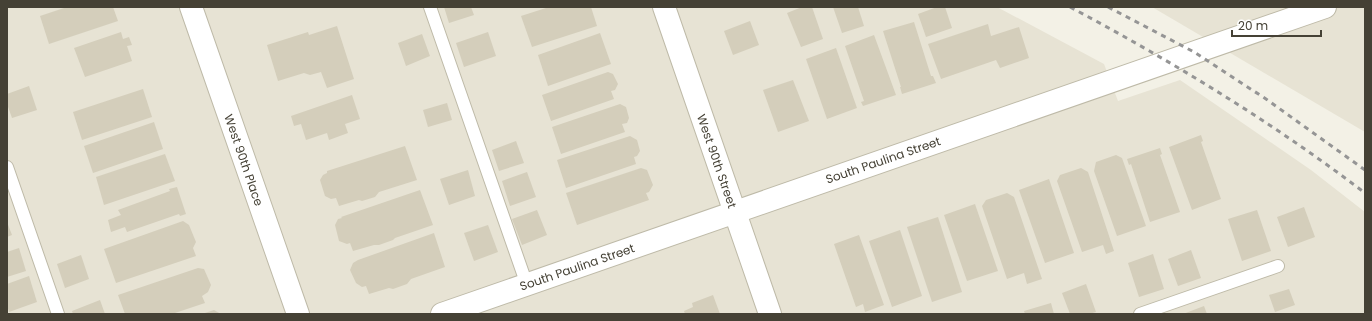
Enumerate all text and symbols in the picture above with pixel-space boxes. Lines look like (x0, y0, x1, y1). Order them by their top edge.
scale bar (1232, 12, 1321, 38)
text: 20 m (1238, 17, 1268, 34)
street label: West 90th Place (220, 112, 268, 208)
street label: West 90th Street (693, 112, 741, 210)
street label: South Paulina Street (823, 132, 943, 188)
street label: South Paulina Street (517, 239, 637, 295)

